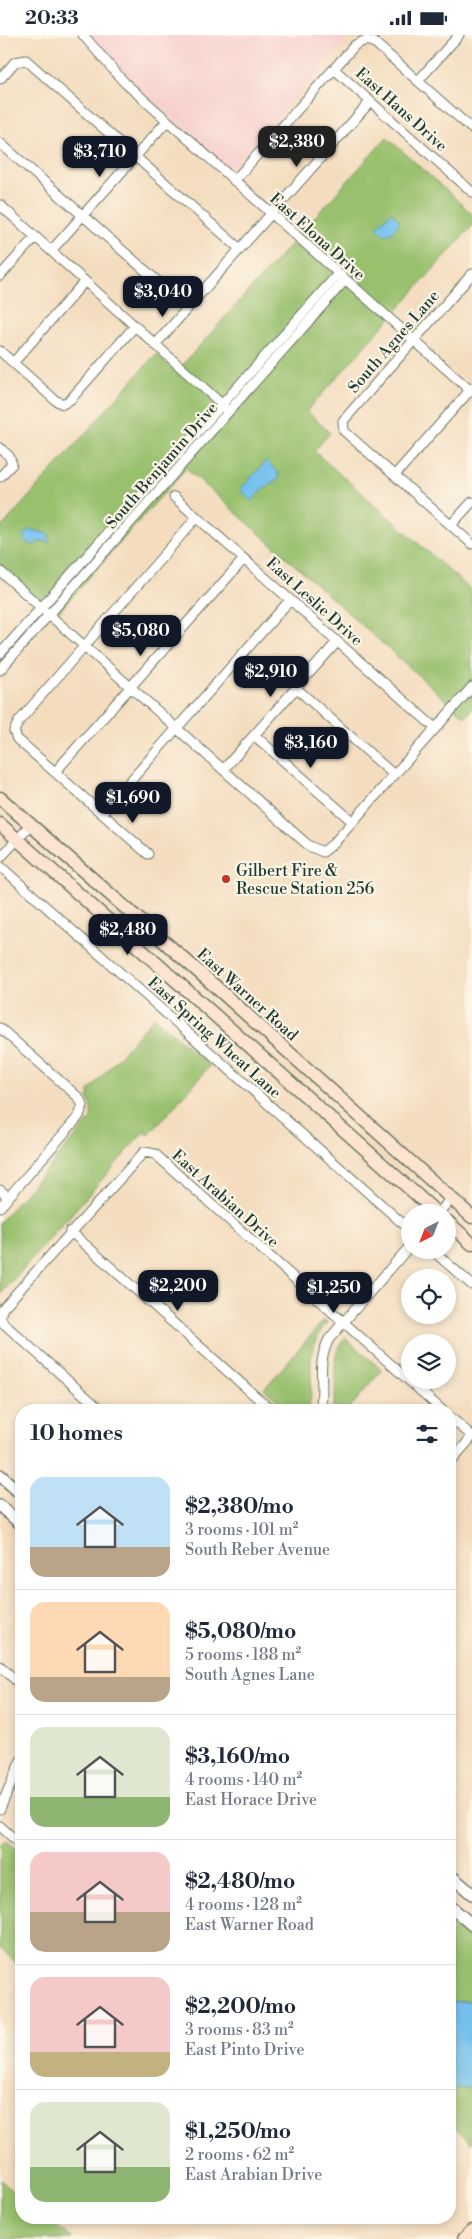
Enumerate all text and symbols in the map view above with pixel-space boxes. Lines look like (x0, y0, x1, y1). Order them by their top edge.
text: 20:33 (25, 6, 79, 30)
street label: East Hans Drive (351, 63, 451, 156)
pin: $2,380 (256, 125, 338, 168)
text: $2,380 (269, 132, 325, 152)
pin: $3,710 (59, 135, 141, 178)
text: $3,710 (74, 142, 126, 162)
street label: East Elona Drive (265, 189, 369, 285)
pin: $3,040 (122, 275, 204, 318)
text: $3,040 (134, 282, 192, 302)
street label: South Agnes Lane (344, 286, 444, 397)
street label: South Benjamin Drive (101, 398, 222, 533)
street label: East Leslie Drive (262, 553, 367, 650)
pin: $5,080 (100, 615, 182, 657)
text: $5,080 (112, 621, 170, 641)
pin: $2,910 (230, 655, 312, 698)
text: $2,910 (245, 662, 297, 682)
pin: $3,160 (270, 727, 352, 769)
text: $3,160 (284, 733, 338, 753)
pin: $1,690 (92, 781, 174, 824)
text: $1,690 (106, 788, 160, 808)
place label: Gilbert Fire & Rescue Station 256 (236, 861, 374, 899)
marker: Gilbert Fire & Rescue Station 256 (220, 873, 232, 885)
pin: $2,480 (87, 913, 169, 956)
text: $2,480 (100, 920, 156, 940)
street label: East Warner Road (193, 944, 302, 1045)
street label: East Spring Wheat Lane (143, 972, 285, 1103)
street label: East Arabian Drive (168, 1145, 283, 1252)
north arrow (401, 1204, 456, 1259)
map controls (401, 1204, 456, 1389)
pin: $2,200 (137, 1269, 219, 1312)
button: locate (401, 1269, 456, 1324)
pin: $1,250 (293, 1271, 375, 1314)
text: $2,200 (149, 1276, 207, 1296)
text: $1,250 (307, 1278, 361, 1298)
button: layers (401, 1334, 456, 1389)
icon: filters (413, 1420, 441, 1448)
text: 10 homes (30, 1421, 123, 1447)
text: $2,380/mo (185, 1494, 294, 1520)
icon: home (70, 1497, 130, 1557)
text: 3 rooms · 101 m² (185, 1520, 298, 1540)
text: South Reber Avenue (185, 1540, 330, 1560)
text: $5,080/mo (185, 1619, 296, 1645)
icon: home (70, 1622, 130, 1682)
text: 5 rooms · 188 m² (185, 1645, 301, 1665)
text: South Agnes Lane (185, 1665, 315, 1685)
text: $3,160/mo (185, 1744, 290, 1770)
icon: home (70, 1747, 130, 1807)
text: 4 rooms · 140 m² (185, 1770, 302, 1790)
text: East Horace Drive (185, 1790, 317, 1810)
text: $2,480/mo (185, 1869, 295, 1895)
icon: home (70, 1872, 130, 1932)
text: 4 rooms · 128 m² (185, 1895, 302, 1915)
text: East Warner Road (185, 1915, 314, 1935)
text: $2,200/mo (185, 1994, 296, 2020)
icon: home (70, 1997, 130, 2057)
text: 3 rooms · 83 m² (185, 2020, 294, 2040)
text: East Pinto Drive (185, 2040, 305, 2060)
text: $1,250/mo (185, 2119, 291, 2145)
icon: home (70, 2122, 130, 2182)
text: 2 rooms · 62 m² (185, 2145, 294, 2165)
text: East Arabian Drive (185, 2165, 322, 2185)

